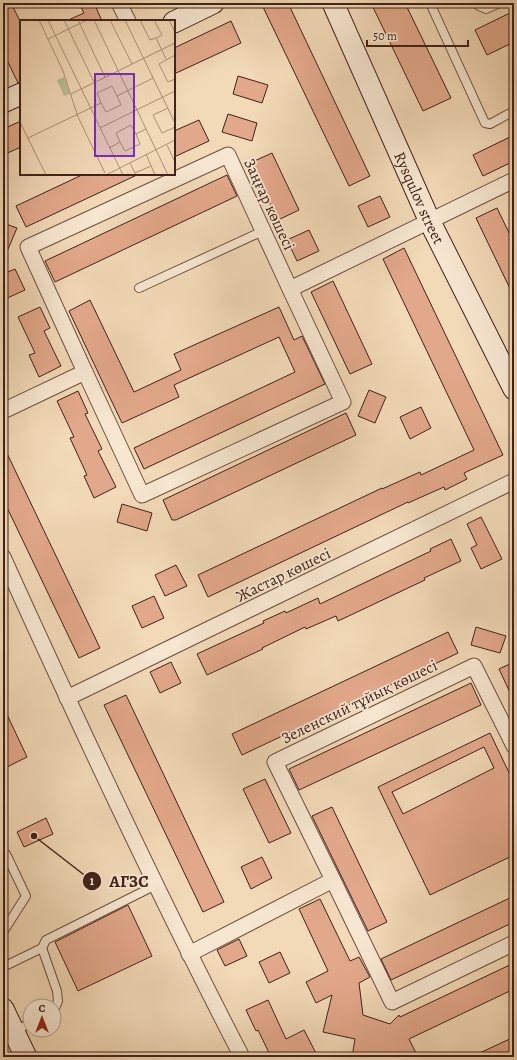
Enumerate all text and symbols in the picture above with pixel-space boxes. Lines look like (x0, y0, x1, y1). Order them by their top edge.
inset map (20, 20, 175, 175)
scale bar (367, 22, 468, 48)
text: 50 m (373, 28, 397, 44)
street label: Rysqulov street (388, 148, 449, 248)
street label: Заңғар көшесі (238, 155, 300, 254)
street label: Жастар көшесі (232, 542, 334, 607)
street label: Зеленский тұйық көшесі (278, 654, 441, 749)
callout: АГЗС (82, 866, 157, 895)
text: АГЗС (108, 870, 149, 893)
text: 1 (90, 873, 95, 889)
north arrow (22, 998, 62, 1038)
text: С (39, 1001, 46, 1016)

